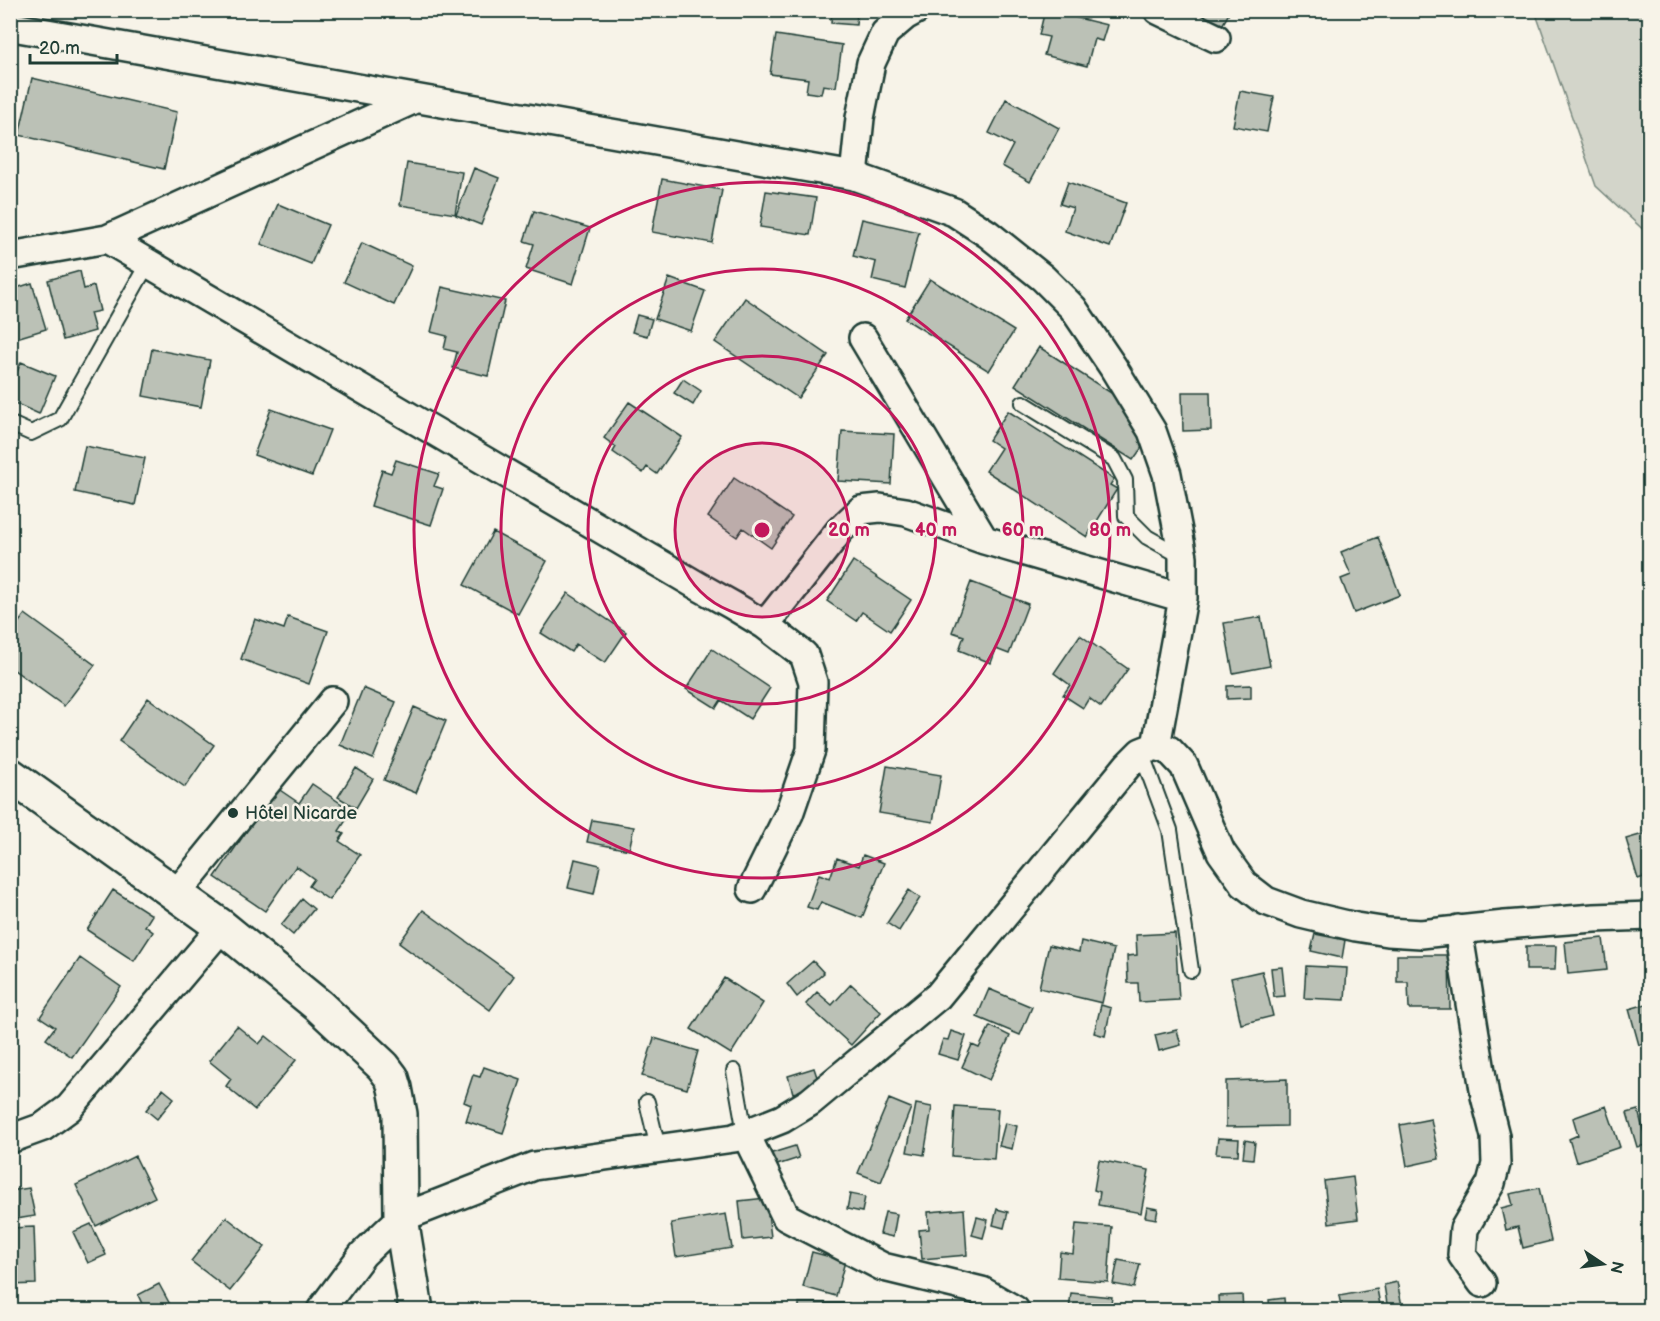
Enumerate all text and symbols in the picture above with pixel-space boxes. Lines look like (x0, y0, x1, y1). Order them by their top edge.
scale bar (30, 27, 117, 65)
text: 20 m (39, 38, 80, 59)
centre of rings (752, 520, 772, 540)
text: 20 m (828, 520, 870, 541)
text: 40 m (915, 520, 957, 541)
text: 60 m (1002, 520, 1044, 541)
text: 80 m (1089, 520, 1131, 541)
place label: Hôtel Nicarde (245, 803, 358, 824)
marker: Hôtel Nicarde (226, 806, 240, 820)
north arrow (1573, 1234, 1633, 1294)
text: N (1606, 1259, 1627, 1275)

